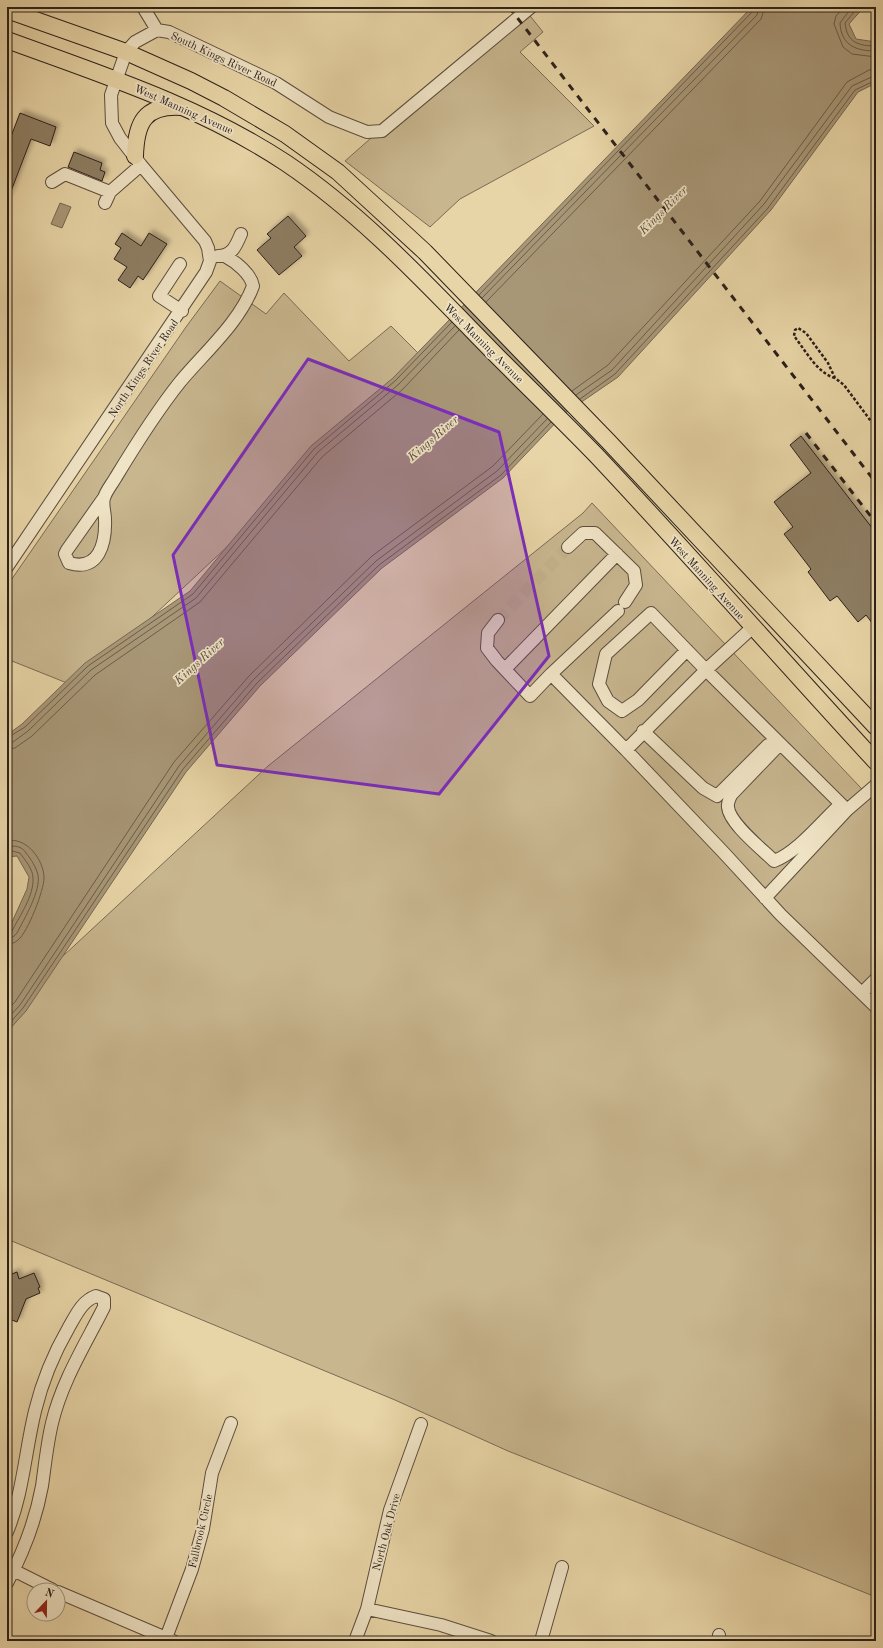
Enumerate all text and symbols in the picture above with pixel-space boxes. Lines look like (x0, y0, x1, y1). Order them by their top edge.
street label: South Kings River Road (169, 31, 278, 90)
street label: West Manning Avenue (132, 84, 234, 137)
water label: Kings River (637, 184, 691, 238)
street label: West Manning Avenue (441, 302, 525, 386)
street label: North Kings River Road (107, 318, 181, 420)
water label: Kings River (405, 413, 462, 464)
street label: West Manning Avenue (666, 536, 746, 622)
water label: Kings River (172, 636, 228, 688)
street label: North Oak Drive (372, 1492, 403, 1572)
street label: Fallbrook Circle (188, 1493, 215, 1569)
north arrow (26, 1582, 66, 1622)
text: N (43, 1587, 56, 1601)

